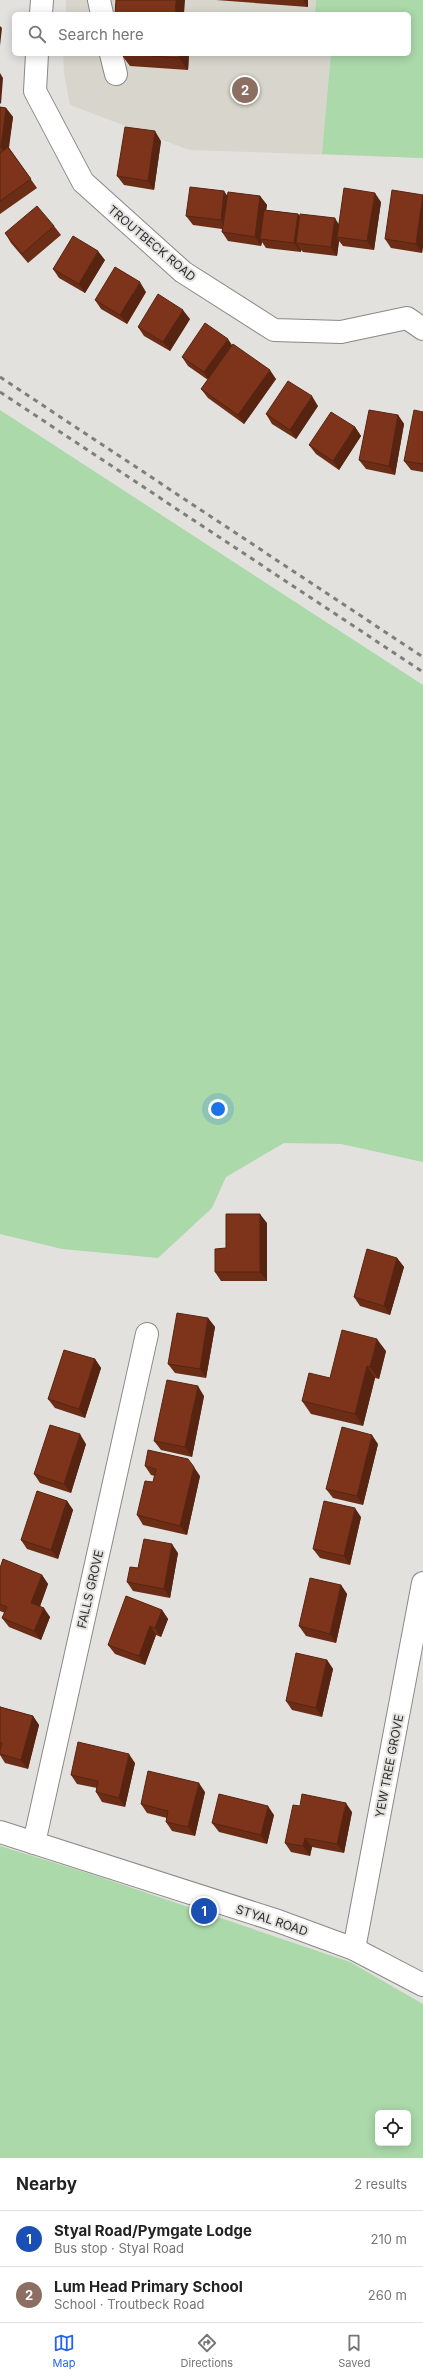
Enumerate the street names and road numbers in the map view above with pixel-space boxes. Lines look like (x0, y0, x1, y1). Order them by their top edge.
street label: TROUTBECK ROAD (105, 202, 199, 284)
street label: FALLS GROVE (74, 1548, 106, 1630)
street label: YEW TREE GROVE (372, 1713, 406, 1819)
street label: STYAL ROAD (234, 1901, 310, 1939)

